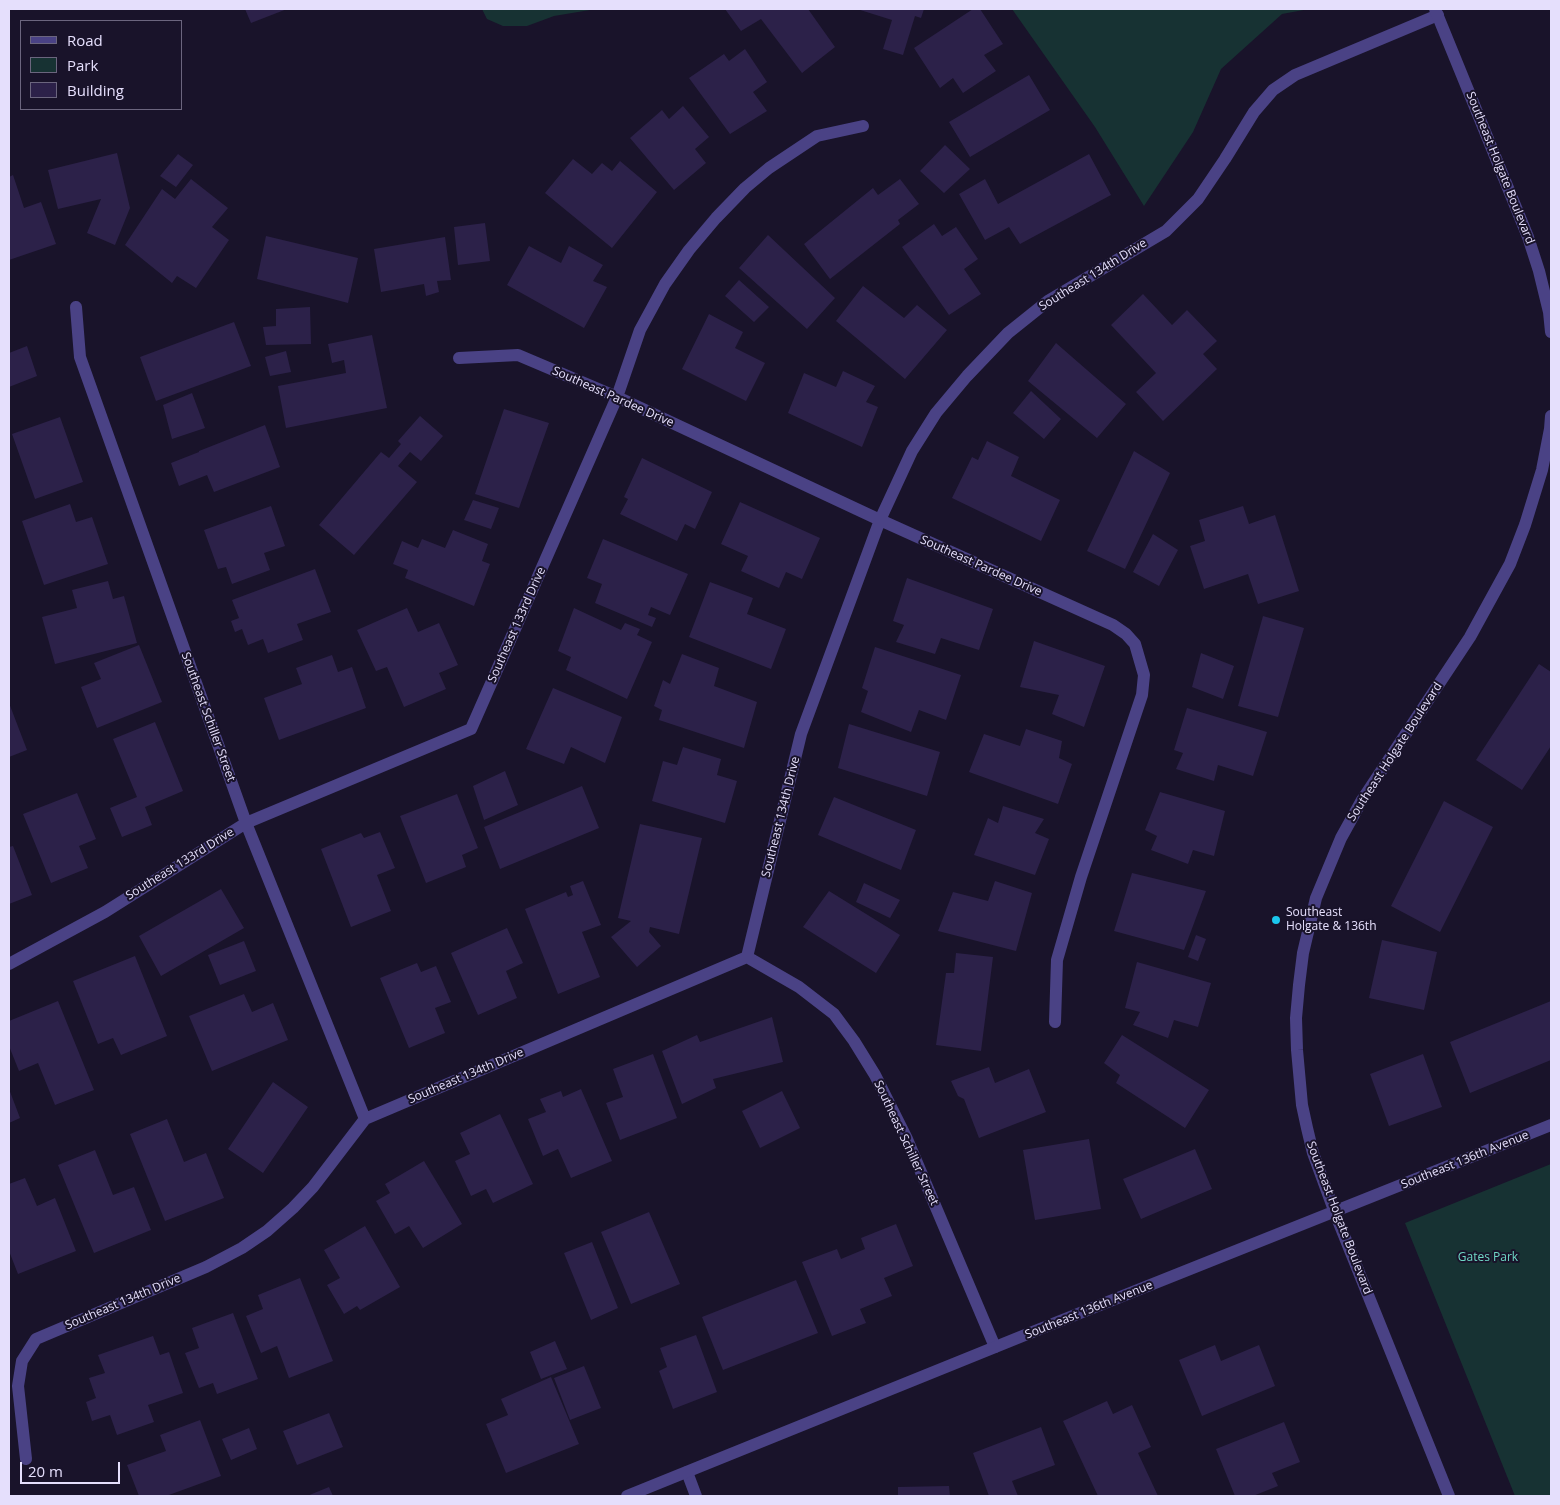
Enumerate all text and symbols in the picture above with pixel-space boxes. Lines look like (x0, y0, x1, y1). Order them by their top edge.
legend (20, 20, 182, 110)
text: Road (67, 30, 103, 50)
text: Park (67, 55, 98, 75)
text: Building (67, 80, 124, 100)
street label: Southeast Holgate Boulevard (1463, 90, 1537, 246)
street label: Southeast 134th Drive (1037, 236, 1149, 314)
street label: Southeast Pardee Drive (550, 364, 676, 430)
street label: Southeast Pardee Drive (918, 533, 1044, 599)
street label: Southeast 133rd Drive (485, 565, 549, 685)
street label: Southeast Schiller Street (178, 650, 238, 784)
street label: Southeast Holgate Boulevard (1345, 680, 1445, 824)
street label: Southeast 134th Drive (759, 755, 803, 879)
street label: Southeast 133rd Drive (123, 825, 237, 903)
place label: Southeast Holgate & 136th (1286, 906, 1376, 934)
marker: Southeast Holgate & 136th (1270, 914, 1282, 926)
street label: Southeast 134th Drive (406, 1045, 526, 1107)
street label: Southeast Schiller Street (871, 1078, 941, 1208)
street label: Southeast 136th Avenue (1399, 1128, 1531, 1192)
street label: Southeast Holgate Boulevard (1303, 1139, 1375, 1297)
park label: Gates Park (1458, 1251, 1518, 1265)
street label: Southeast 134th Drive (63, 1271, 183, 1333)
street label: Southeast 136th Avenue (1023, 1278, 1155, 1342)
scale bar (22, 1452, 122, 1484)
text: 20 m (28, 1461, 63, 1481)

